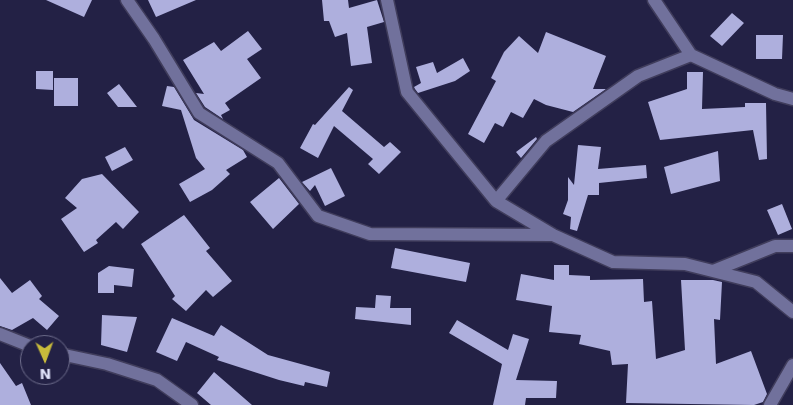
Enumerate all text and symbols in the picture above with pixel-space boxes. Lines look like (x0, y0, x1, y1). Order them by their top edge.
north arrow (20, 335, 70, 385)
text: N (39, 366, 52, 382)

